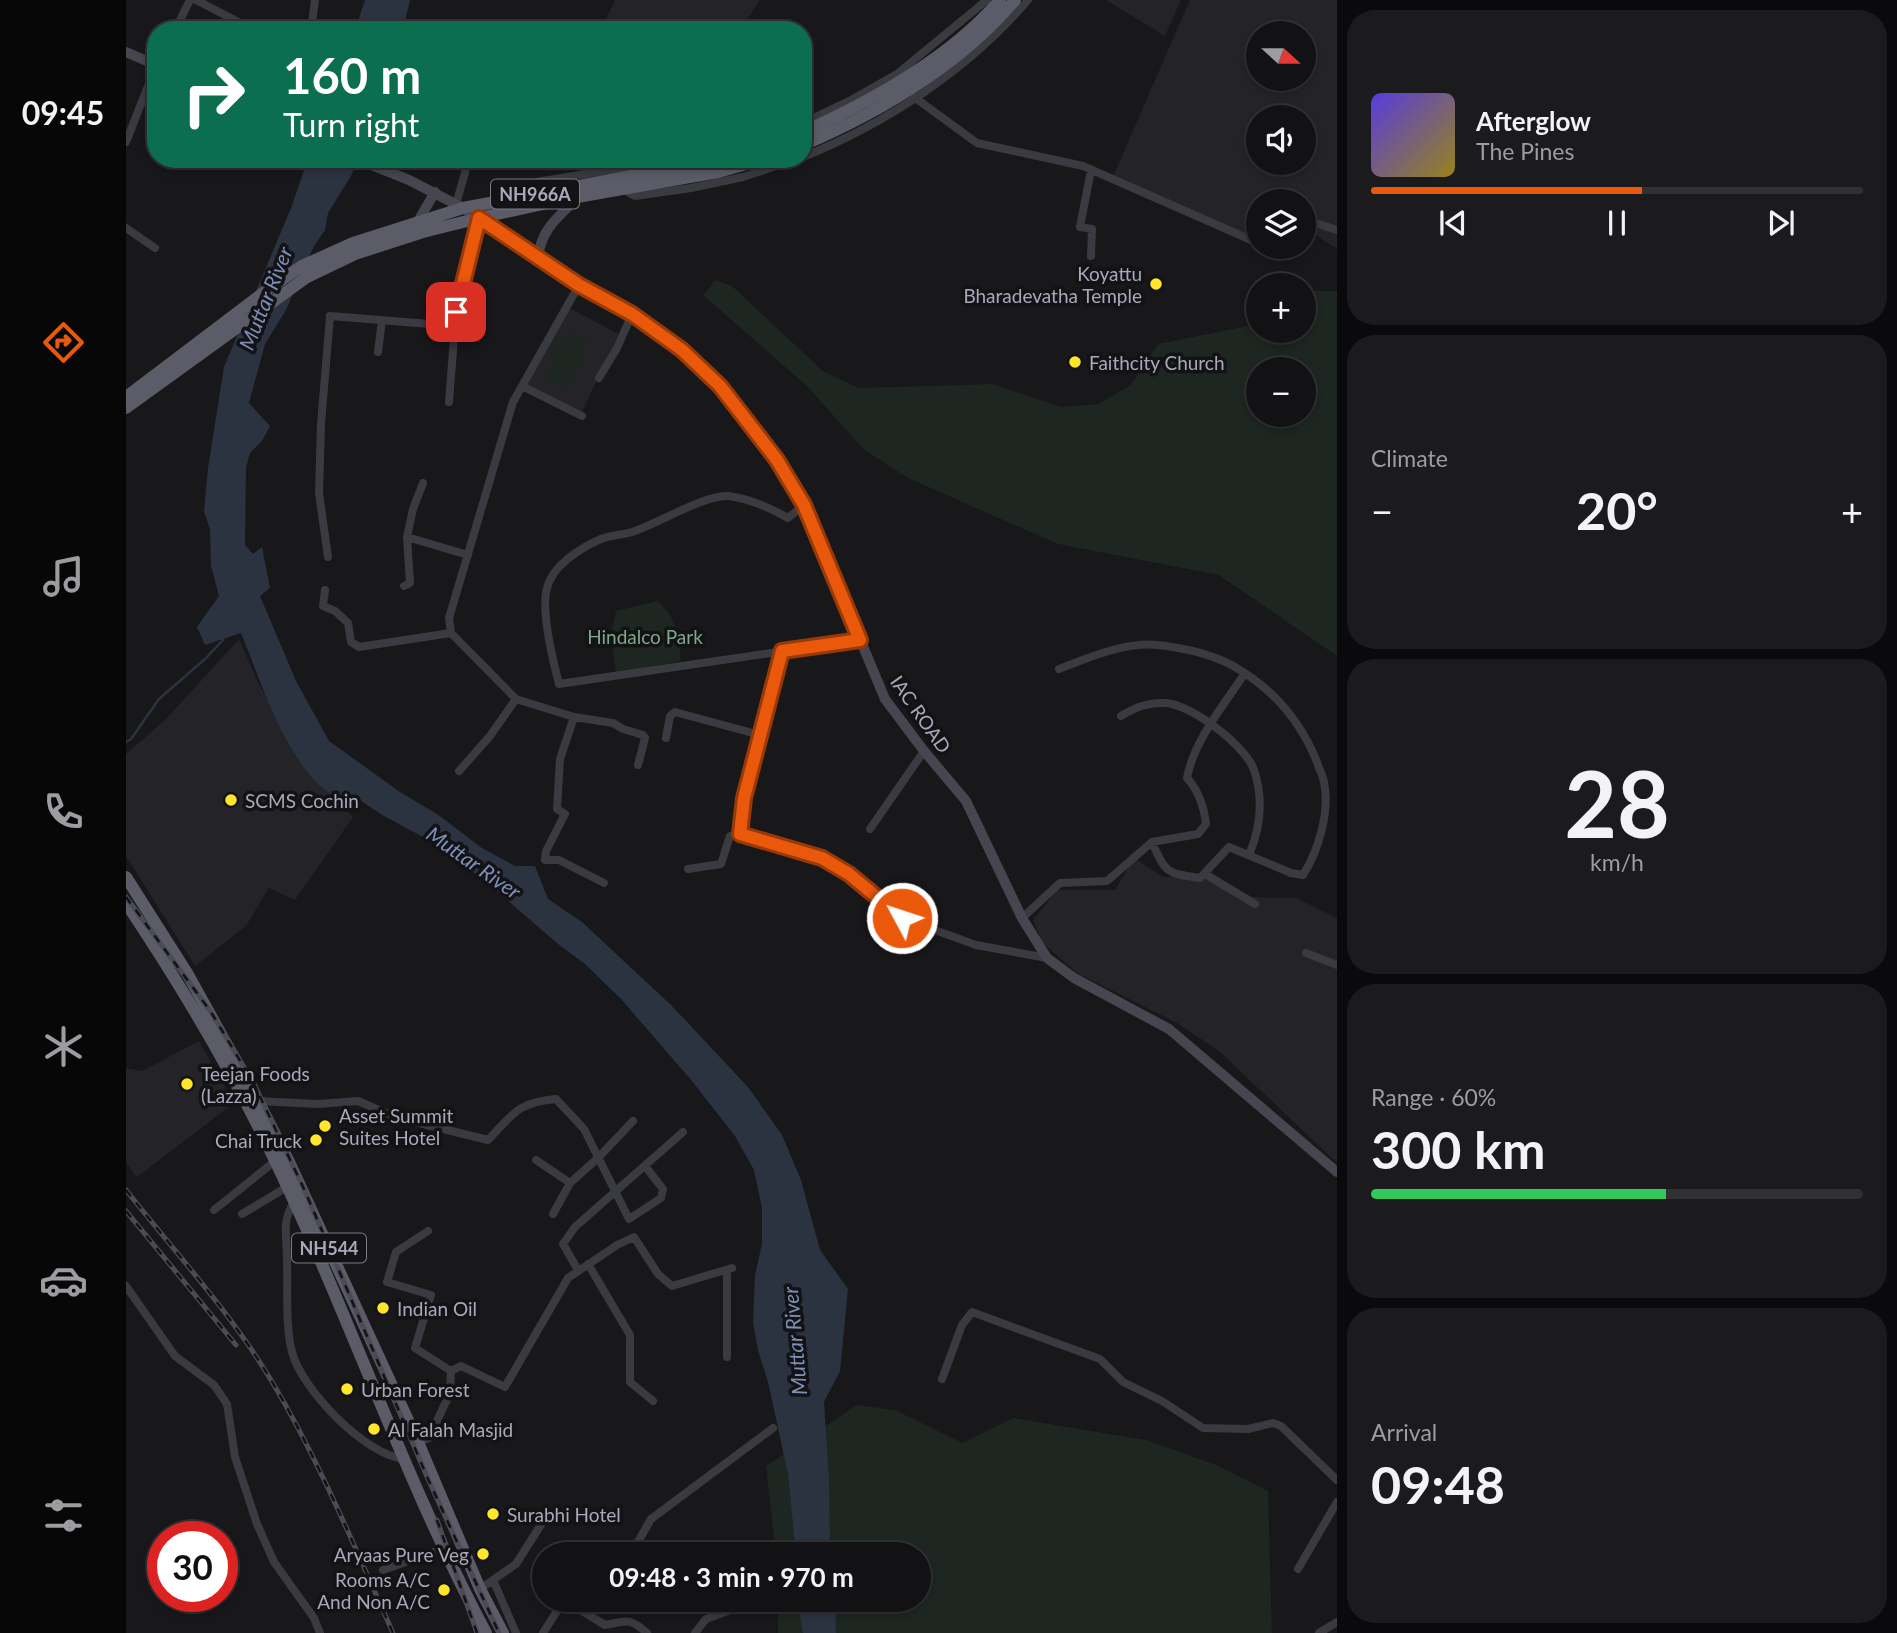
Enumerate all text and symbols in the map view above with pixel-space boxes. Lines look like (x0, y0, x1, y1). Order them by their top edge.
north arrow (1246, 21, 1316, 91)
map controls (1246, 21, 1316, 427)
text: 160 m (283, 46, 421, 104)
icon: right (168, 49, 259, 140)
text: 09:45 (22, 93, 104, 132)
text: Turn right (283, 105, 419, 144)
button: sound (1246, 105, 1316, 175)
text: Afterglow (1476, 105, 1591, 137)
text: The Pines (1476, 137, 1574, 165)
road number: NH966A (491, 180, 579, 209)
button: layers (1246, 189, 1316, 259)
icon: previous (1434, 204, 1472, 242)
icon: pause (1598, 204, 1636, 242)
icon: next (1762, 204, 1800, 242)
water label: Muttar River (233, 242, 297, 353)
place label: Koyattu Bharadevatha Temple (963, 262, 1142, 307)
button: + (1246, 273, 1316, 343)
marker: Koyattu Bharadevatha Temple (1148, 276, 1164, 292)
pin (426, 282, 486, 342)
icon: arrive (437, 293, 475, 331)
icon: directions (39, 318, 88, 367)
place label: Faithcity Church (1089, 351, 1225, 374)
marker: Faithcity Church (1067, 354, 1083, 370)
button: − (1246, 357, 1316, 427)
text: Climate (1371, 444, 1448, 472)
text: 20° (1576, 479, 1658, 541)
text: − (1371, 488, 1393, 534)
text: + (1841, 488, 1863, 534)
icon: music (39, 552, 88, 601)
park label: Hindalco Park (587, 625, 703, 648)
street label: IAC ROAD (886, 671, 956, 757)
text: 28 (1564, 748, 1670, 857)
icon: phone (39, 787, 88, 836)
place label: SCMS Cochin (245, 789, 359, 812)
marker: SCMS Cochin (223, 792, 239, 808)
water label: Muttar River (422, 821, 526, 904)
text: km/h (1590, 848, 1644, 876)
position arrow (865, 881, 939, 955)
icon: climate (39, 1022, 88, 1071)
place label: Teejan Foods (Lazza) (201, 1062, 310, 1107)
marker: Teejan Foods (Lazza) (179, 1076, 195, 1092)
text: Range · 60% (1371, 1083, 1496, 1111)
place label: Asset Summit Suites Hotel (339, 1104, 453, 1149)
marker: Asset Summit Suites Hotel (317, 1118, 333, 1134)
text: 300 km (1371, 1118, 1545, 1180)
place label: Chai Truck (215, 1129, 302, 1152)
marker: Chai Truck (308, 1132, 324, 1148)
road number: NH544 (292, 1233, 366, 1262)
icon: car (39, 1256, 88, 1305)
water label: Muttar River (777, 1285, 811, 1396)
place label: Indian Oil (397, 1297, 477, 1320)
marker: Indian Oil (375, 1300, 391, 1316)
place label: Urban Forest (361, 1378, 470, 1401)
marker: Urban Forest (339, 1381, 355, 1397)
place label: Al Falah Masjid (388, 1418, 513, 1441)
text: Arrival (1371, 1418, 1437, 1446)
marker: Al Falah Masjid (366, 1421, 382, 1437)
text: 09:48 (1371, 1453, 1505, 1515)
icon: filters (39, 1491, 88, 1540)
place label: Surabhi Hotel (507, 1503, 621, 1526)
marker: Surabhi Hotel (485, 1506, 501, 1522)
speed limit sign: 30 (147, 1521, 238, 1612)
place label: Aryaas Pure Veg (334, 1543, 469, 1566)
marker: Aryaas Pure Veg (475, 1546, 491, 1562)
text: 09:48 · 3 min · 970 m (609, 1561, 854, 1593)
place label: Rooms A/C And Non A/C (317, 1568, 430, 1613)
marker: Rooms A/C And Non A/C (436, 1582, 452, 1598)

